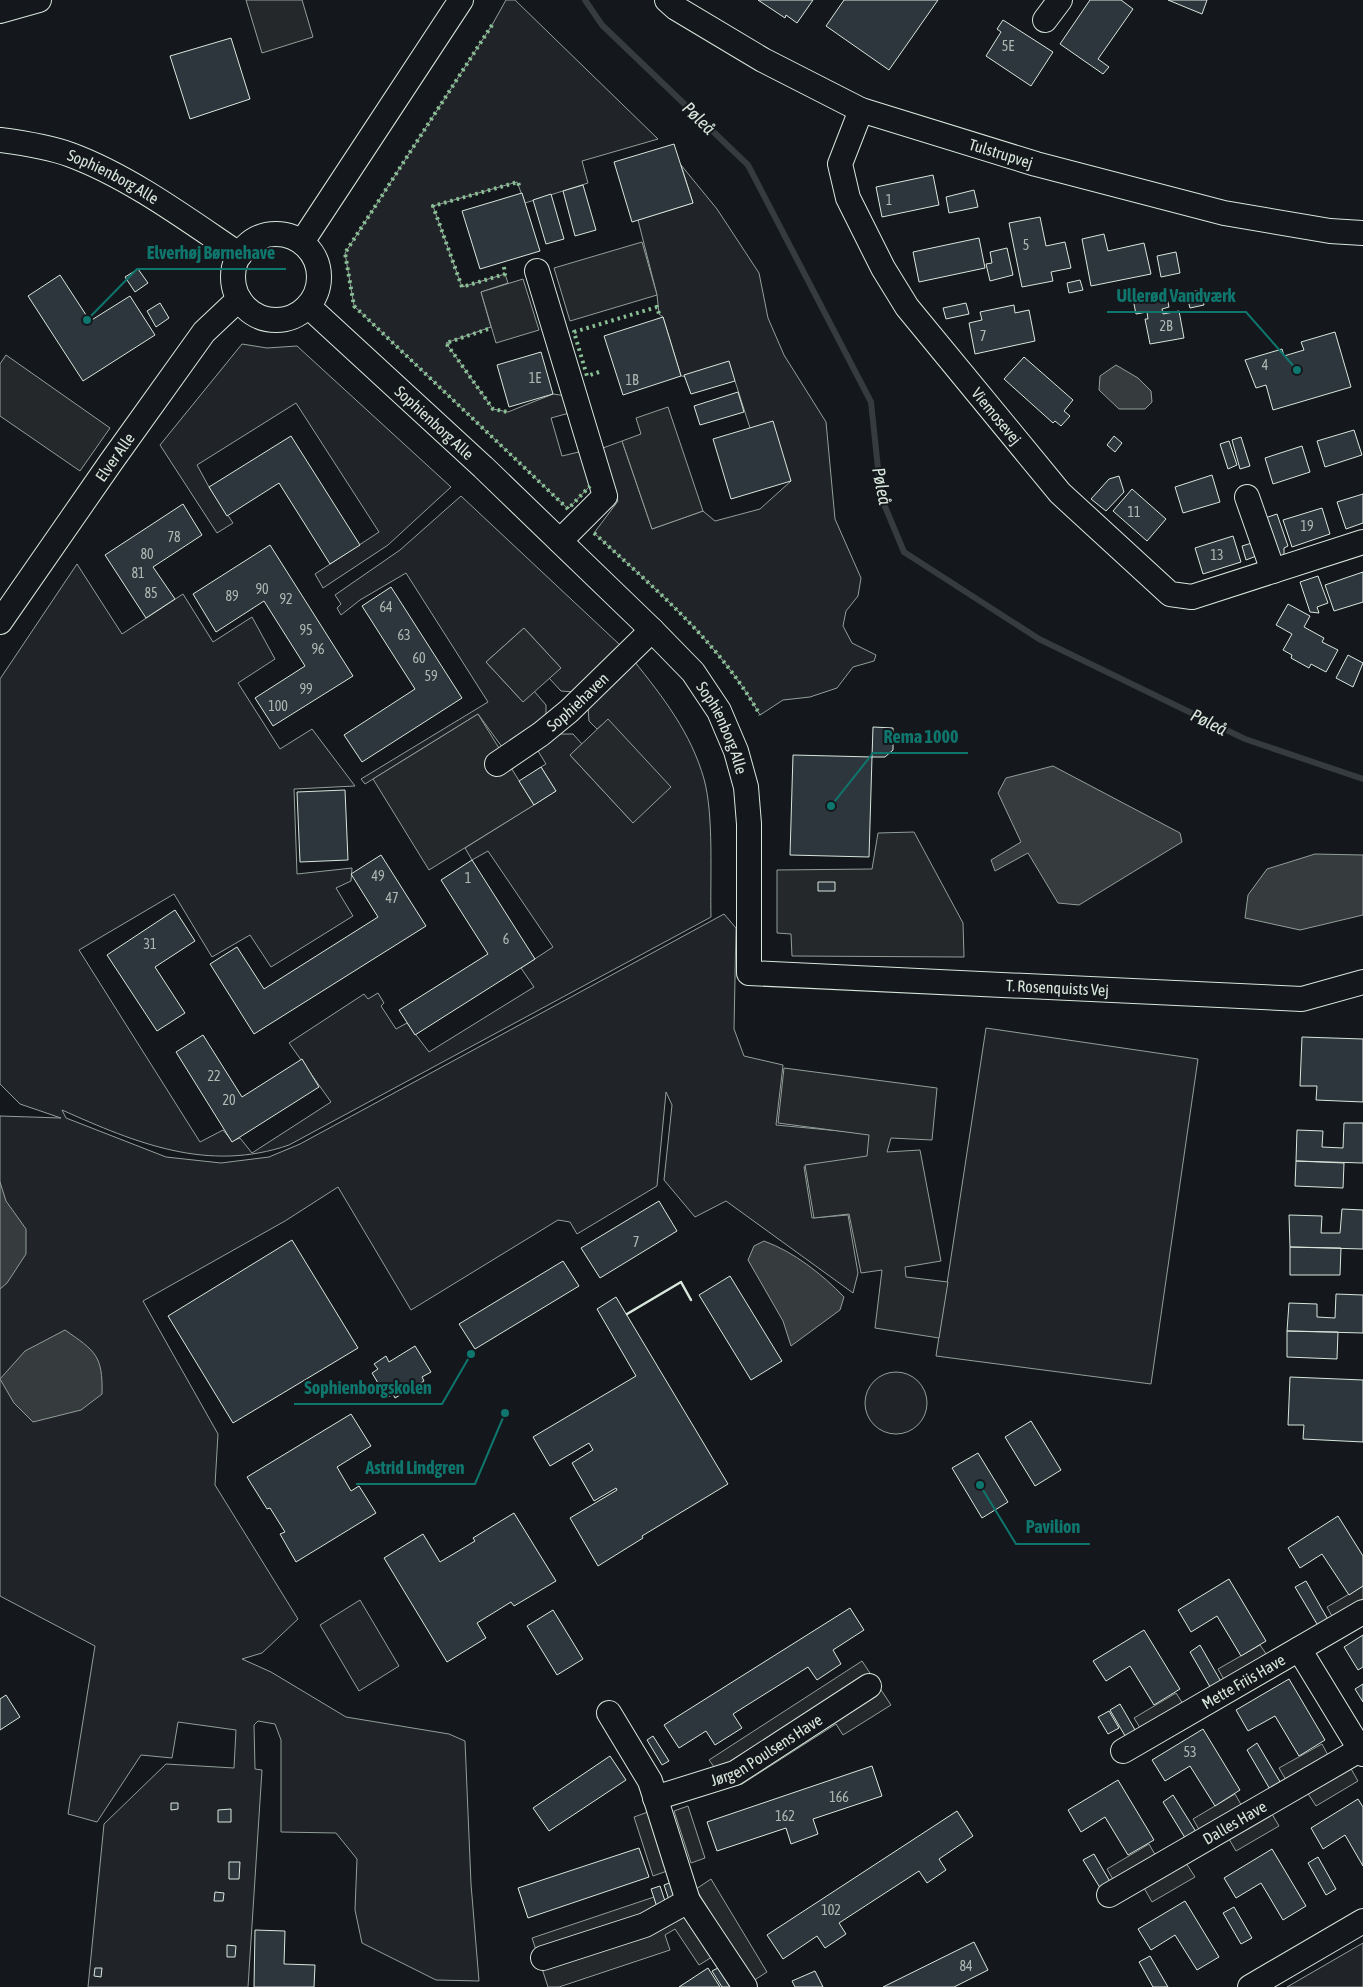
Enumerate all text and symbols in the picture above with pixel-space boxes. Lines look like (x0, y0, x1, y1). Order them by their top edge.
house number: 5E (1002, 38, 1014, 54)
water label: Pøleå (678, 97, 720, 139)
street label: Tulstrupvej (967, 135, 1035, 172)
street label: Sophienborg Alle (65, 146, 162, 207)
house number: 1 (886, 192, 892, 208)
callout: Elverhøj Børnehave (137, 236, 286, 269)
house number: 5 (1023, 237, 1029, 253)
text: Elverhøj Børnehave (147, 242, 275, 263)
callout: Ullerød Vandværk (1107, 279, 1246, 312)
text: Ullerød Vandværk (1117, 285, 1237, 306)
house number: 2B (1159, 318, 1173, 334)
house number: 7 (980, 328, 986, 344)
house number: 4 (1262, 357, 1269, 373)
house number: 1E (529, 370, 541, 386)
house number: 1B (625, 372, 639, 388)
street label: Sophienborg Alle (392, 382, 478, 463)
street label: Viemosevej (968, 384, 1025, 449)
street label: Elver Alle (91, 429, 138, 485)
water label: Pøleå (868, 465, 896, 507)
house number: 11 (1127, 504, 1141, 520)
house number: 19 (1300, 518, 1314, 534)
house number: 78 (167, 529, 181, 545)
house number: 80 (140, 546, 154, 562)
house number: 13 (1210, 547, 1224, 563)
house number: 81 (131, 565, 145, 581)
house number: 90 (255, 581, 269, 597)
house number: 85 (144, 585, 158, 601)
house number: 89 (225, 588, 239, 604)
house number: 92 (279, 591, 293, 607)
house number: 64 (379, 599, 393, 615)
house number: 95 (299, 622, 313, 638)
house number: 63 (397, 627, 411, 643)
house number: 96 (311, 641, 325, 657)
house number: 60 (412, 650, 426, 666)
house number: 59 (424, 668, 438, 684)
street label: Sophiehaven (543, 669, 612, 735)
street label: Sophienborg Alle (693, 678, 751, 776)
house number: 99 (299, 681, 313, 697)
house number: 100 (268, 698, 288, 714)
water label: Pøleå (1187, 704, 1231, 740)
callout: Rema 1000 (873, 720, 968, 753)
text: Rema 1000 (884, 726, 958, 747)
house number: 49 (371, 868, 385, 884)
house number: 1 (465, 870, 471, 886)
house number: 47 (385, 890, 399, 906)
house number: 6 (503, 931, 510, 947)
house number: 31 (143, 936, 157, 952)
street label: T. Rosenquists Vej (1006, 976, 1109, 1000)
house number: 22 (207, 1068, 221, 1084)
house number: 20 (222, 1092, 236, 1108)
house number: 7 (633, 1234, 639, 1250)
callout: Sophienborgskolen (294, 1371, 442, 1404)
text: Sophienborgskolen (304, 1377, 432, 1398)
callout: Astrid Lindgren (356, 1451, 475, 1484)
text: Astrid Lindgren (364, 1457, 465, 1478)
callout: Pavilion (1016, 1511, 1090, 1544)
text: Pavilion (1026, 1516, 1081, 1537)
street label: Mette Friis Have (1198, 1650, 1288, 1712)
street label: Jørgen Poulsens Have (708, 1710, 825, 1789)
house number: 53 (1183, 1744, 1197, 1760)
house number: 166 (829, 1789, 849, 1805)
street label: Dalles Have (1200, 1797, 1269, 1848)
house number: 162 (775, 1808, 795, 1824)
house number: 102 (821, 1902, 841, 1918)
house number: 84 (959, 1958, 973, 1974)

